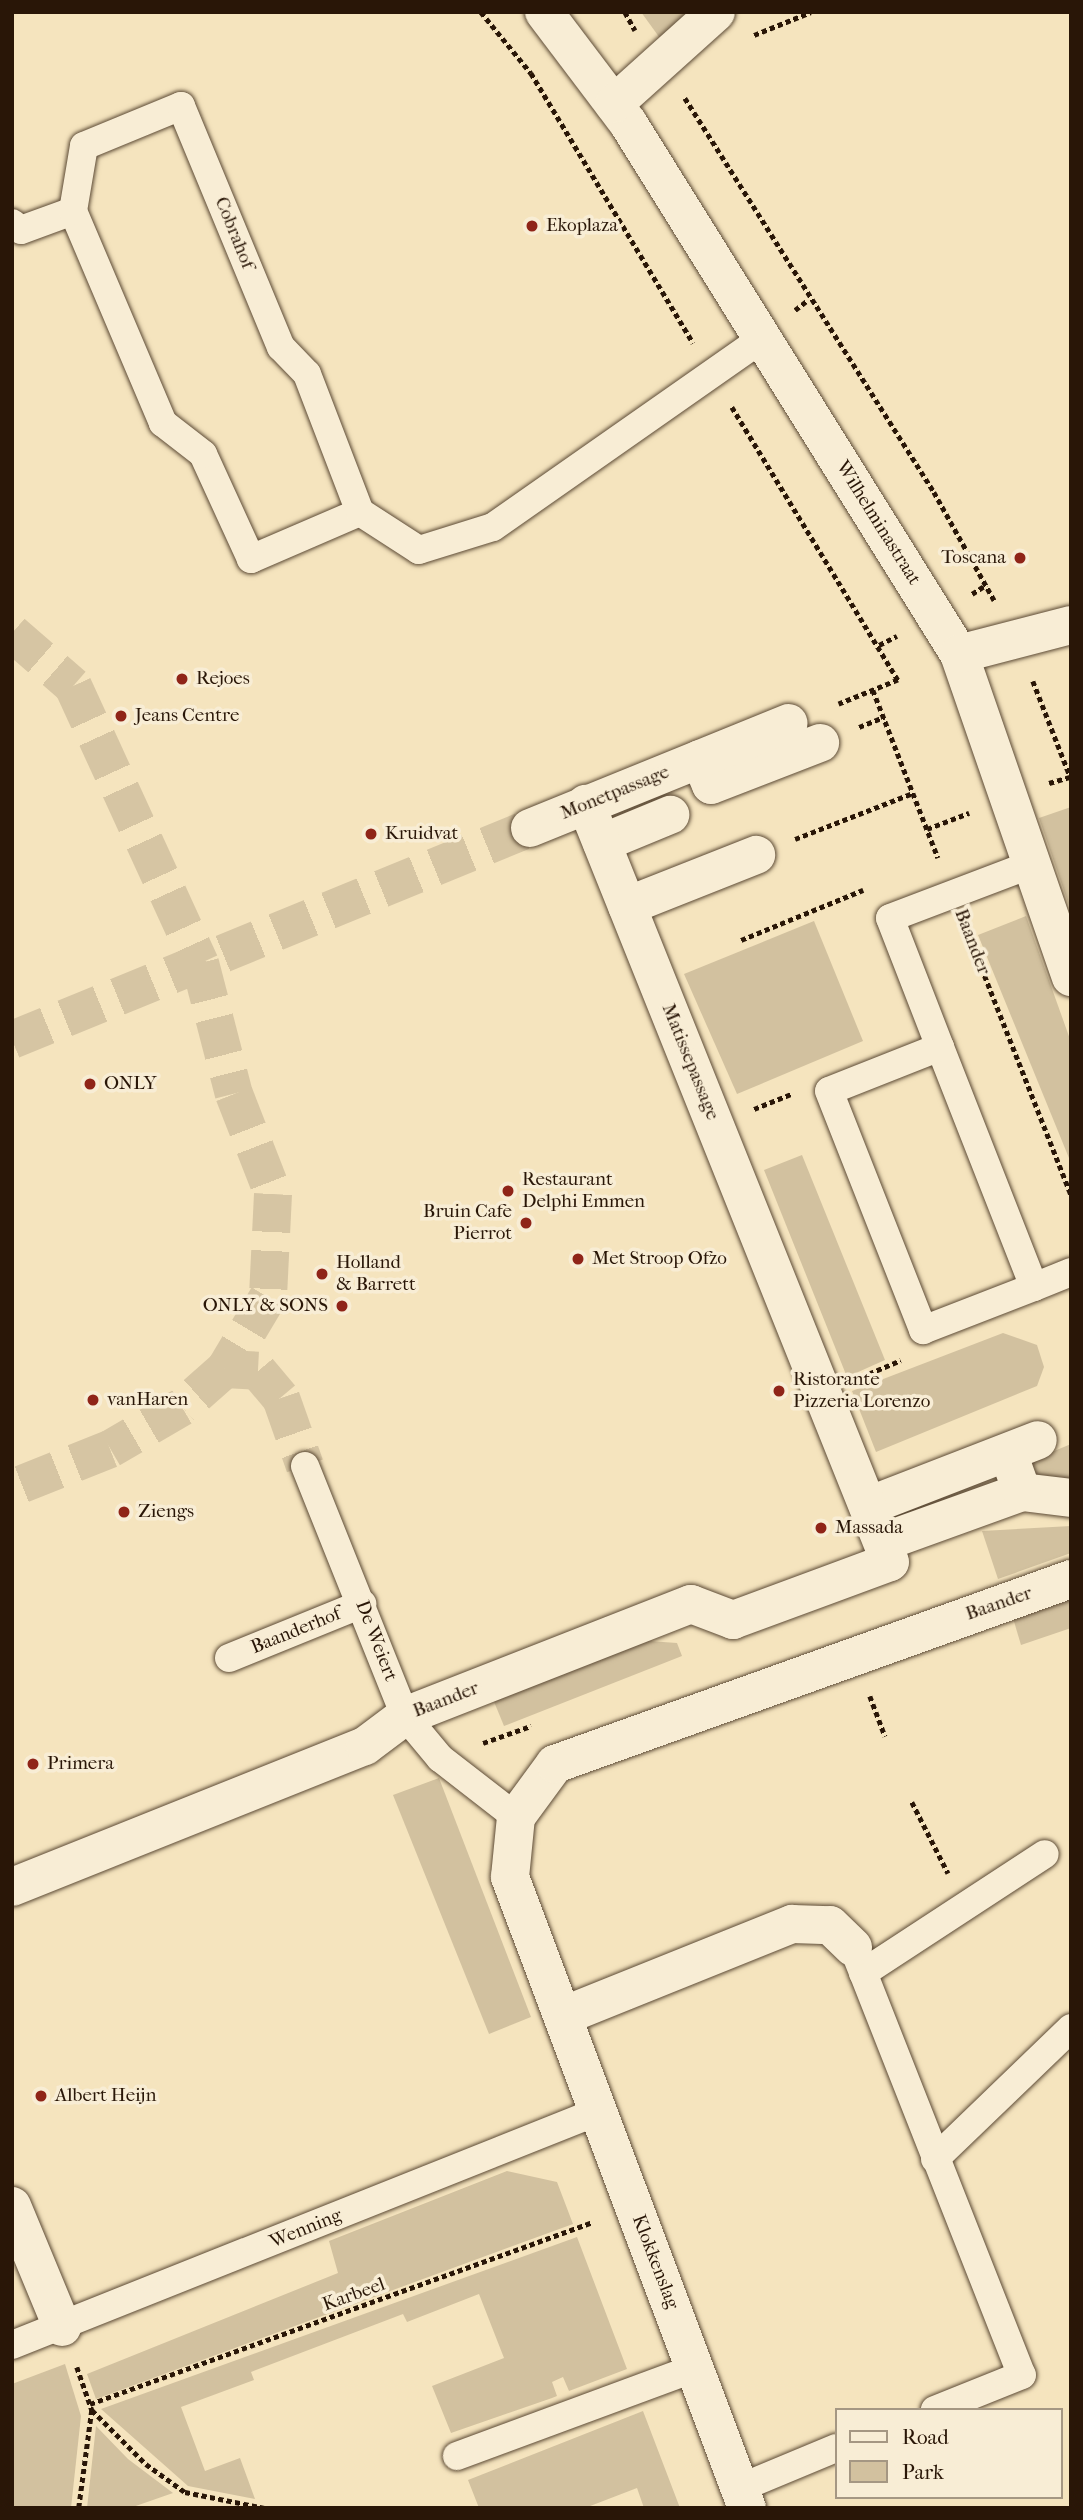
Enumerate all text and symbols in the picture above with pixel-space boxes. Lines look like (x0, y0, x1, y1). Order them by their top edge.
street label: Cobrahof (209, 194, 259, 272)
place label: Ekoplaza (546, 215, 618, 237)
marker: Ekoplaza (524, 218, 540, 234)
street label: Wilhelminastraat (831, 457, 925, 589)
place label: Toscana (941, 547, 1006, 569)
marker: Toscana (1012, 550, 1028, 566)
place label: Rejoes (196, 668, 250, 690)
marker: Rejoes (174, 671, 190, 687)
place label: Jeans Centre (135, 705, 239, 727)
marker: Jeans Centre (113, 708, 129, 724)
street label: Monetpassage (557, 761, 673, 825)
place label: Kruidvat (385, 823, 458, 845)
marker: Kruidvat (363, 826, 379, 842)
street label: Baander (949, 906, 995, 978)
street label: Matissepassage (656, 1001, 724, 1123)
place label: ONLY (104, 1073, 157, 1095)
marker: ONLY (82, 1076, 98, 1092)
place label: Restaurant Delphi Emmen (522, 1169, 645, 1213)
marker: Restaurant Delphi Emmen (500, 1183, 516, 1199)
place label: Bruin Cafe Pierrot (423, 1201, 512, 1245)
marker: Bruin Cafe Pierrot (518, 1215, 534, 1231)
place label: Met Stroop Ofzo (592, 1248, 727, 1270)
marker: Met Stroop Ofzo (570, 1251, 586, 1267)
place label: Holland & Barrett (336, 1252, 416, 1296)
marker: Holland & Barrett (314, 1266, 330, 1282)
place label: ONLY & SONS (203, 1295, 328, 1317)
marker: ONLY & SONS (334, 1298, 350, 1314)
place label: Ristorante Pizzeria Lorenzo (793, 1369, 930, 1413)
marker: Ristorante Pizzeria Lorenzo (771, 1383, 787, 1399)
place label: vanHaren (107, 1389, 188, 1411)
marker: vanHaren (85, 1392, 101, 1408)
place label: Ziengs (138, 1501, 194, 1523)
marker: Ziengs (116, 1504, 132, 1520)
place label: Massada (835, 1517, 903, 1539)
marker: Massada (813, 1520, 829, 1536)
street label: Baander (963, 1582, 1035, 1626)
street label: De Weiert (350, 1597, 402, 1685)
street label: Baanderhof (248, 1603, 344, 1659)
street label: Baander (410, 1677, 482, 1723)
place label: Primera (47, 1753, 114, 1775)
marker: Primera (25, 1756, 41, 1772)
place label: Albert Heijn (55, 2085, 156, 2107)
marker: Albert Heijn (33, 2088, 49, 2104)
street label: Wenning (267, 2204, 345, 2254)
street label: Klokkenslag (627, 2212, 683, 2312)
street label: Karbeel (320, 2273, 388, 2317)
legend (834, 2408, 1062, 2499)
text: Road (902, 2425, 949, 2449)
text: Park (902, 2460, 944, 2484)

